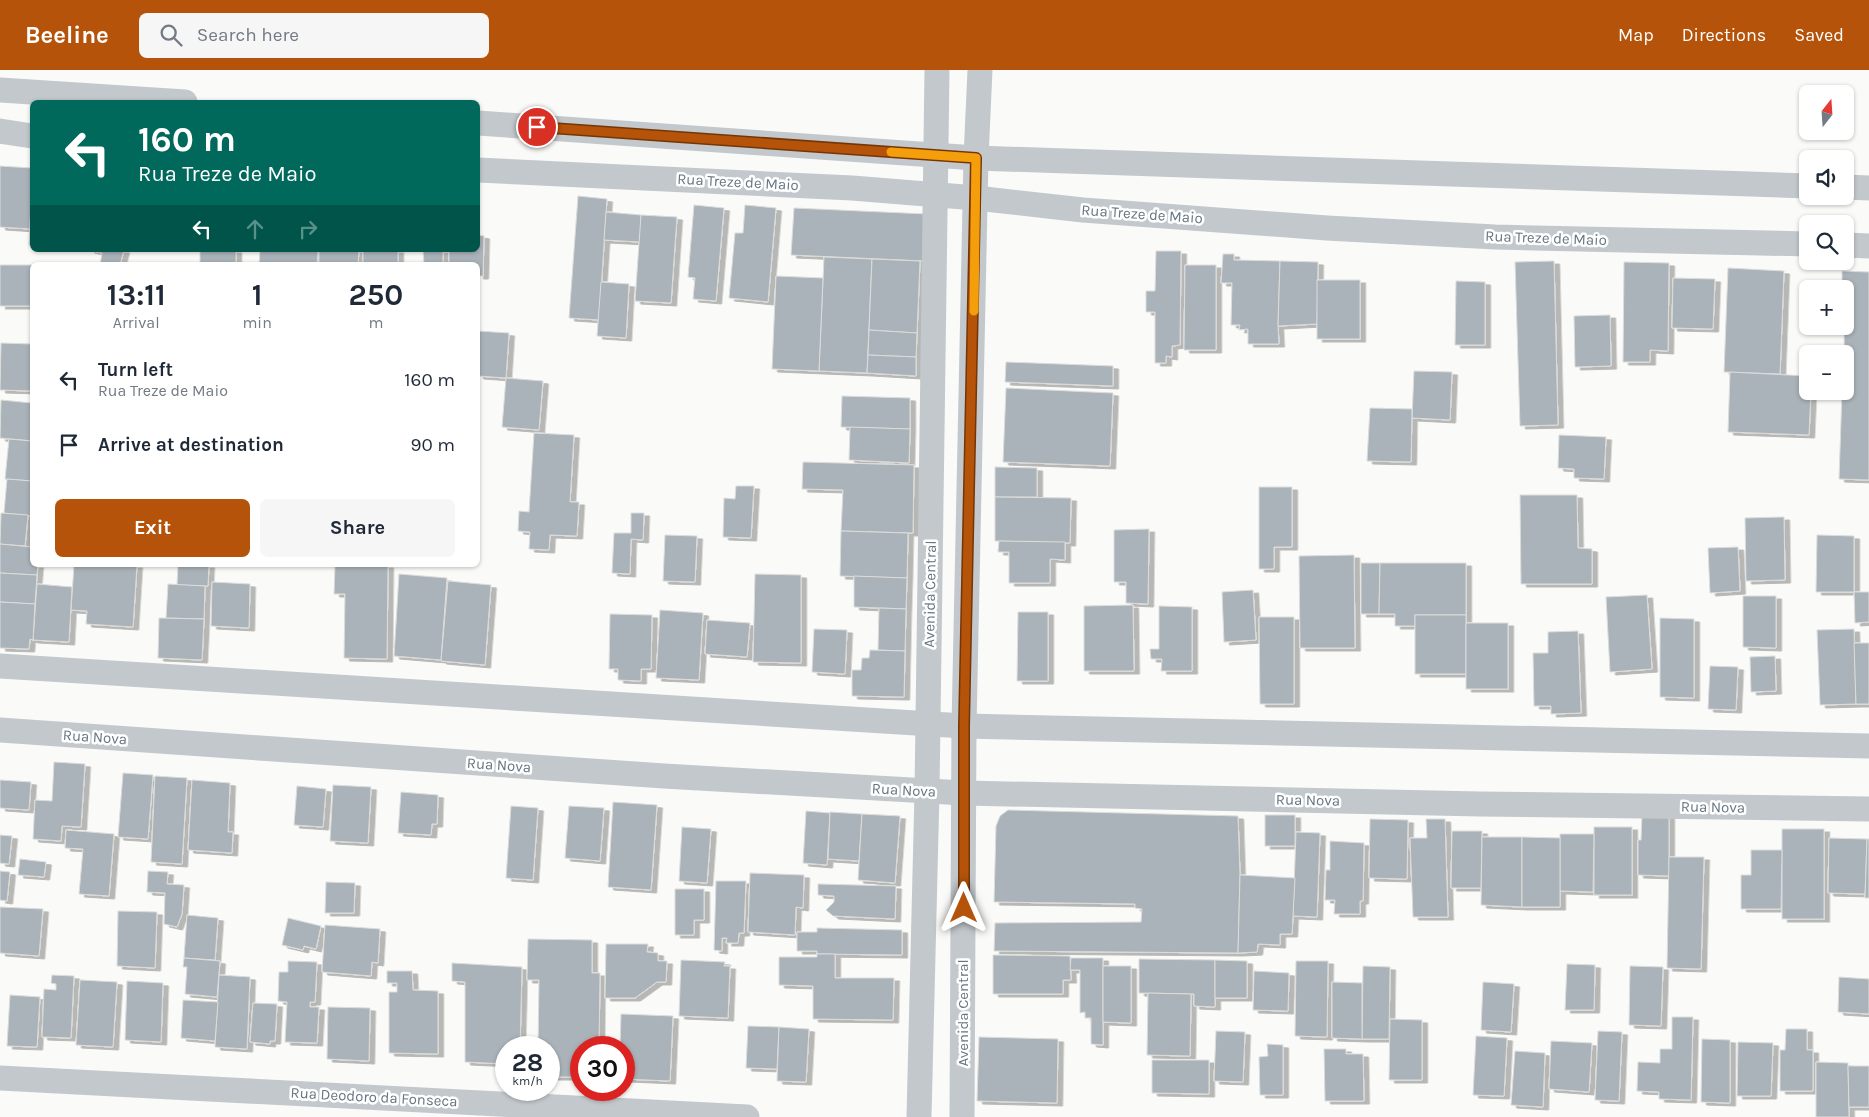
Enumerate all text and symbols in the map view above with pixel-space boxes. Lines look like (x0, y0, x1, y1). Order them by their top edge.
search box (139, 13, 489, 58)
text: Beeline (25, 21, 109, 49)
icon: search (157, 21, 185, 49)
text: Search here (197, 24, 299, 46)
text: Map (1618, 24, 1654, 46)
text: Directions (1682, 24, 1766, 46)
text: Saved (1794, 24, 1844, 46)
north arrow (1799, 85, 1854, 140)
map controls (1799, 85, 1854, 400)
pin (516, 106, 558, 148)
icon: arrive (523, 113, 551, 141)
text: 160 m (138, 119, 236, 160)
icon: left (55, 120, 120, 185)
button: sound (1799, 150, 1854, 205)
text: Rua Treze de Maio (138, 161, 317, 187)
street label: Rua Treze de Maio (677, 170, 799, 194)
street label: Rua Treze de Maio (1081, 201, 1203, 227)
icon: left (188, 215, 216, 243)
icon: ahead (241, 215, 269, 243)
icon: right (294, 215, 322, 243)
button: search (1799, 215, 1854, 270)
street label: Rua Treze de Maio (1485, 227, 1607, 249)
text: 13:11 (107, 277, 166, 313)
text: 1 (252, 277, 262, 313)
text: 250 (349, 277, 403, 313)
button: + (1799, 280, 1854, 335)
text: Arrival (113, 313, 160, 332)
text: min (242, 313, 272, 332)
text: m (368, 313, 383, 332)
button: − (1799, 345, 1854, 400)
text: Turn left (98, 359, 173, 381)
icon: left (55, 366, 83, 394)
text: 160 m (404, 369, 455, 391)
text: Rua Treze de Maio (98, 381, 228, 400)
icon: arrive (55, 431, 83, 459)
text: Arrive at destination (98, 434, 284, 456)
text: 90 m (410, 434, 455, 456)
button: Exit (55, 499, 250, 557)
button: Share (260, 499, 455, 557)
street label: Avenida Central (920, 540, 940, 648)
street label: Rua Nova (62, 726, 128, 748)
street label: Rua Nova (466, 754, 532, 776)
street label: Rua Nova (871, 779, 937, 801)
street label: Rua Nova (1276, 790, 1340, 810)
street label: Rua Nova (1681, 797, 1745, 817)
position arrow (937, 881, 989, 933)
street label: Avenida Central (954, 959, 972, 1067)
speed limit sign: 30 (570, 1036, 635, 1101)
text: 28 (512, 1048, 543, 1077)
text: km/h (512, 1074, 543, 1088)
street label: Rua Deodoro da Fonseca (290, 1084, 458, 1110)

